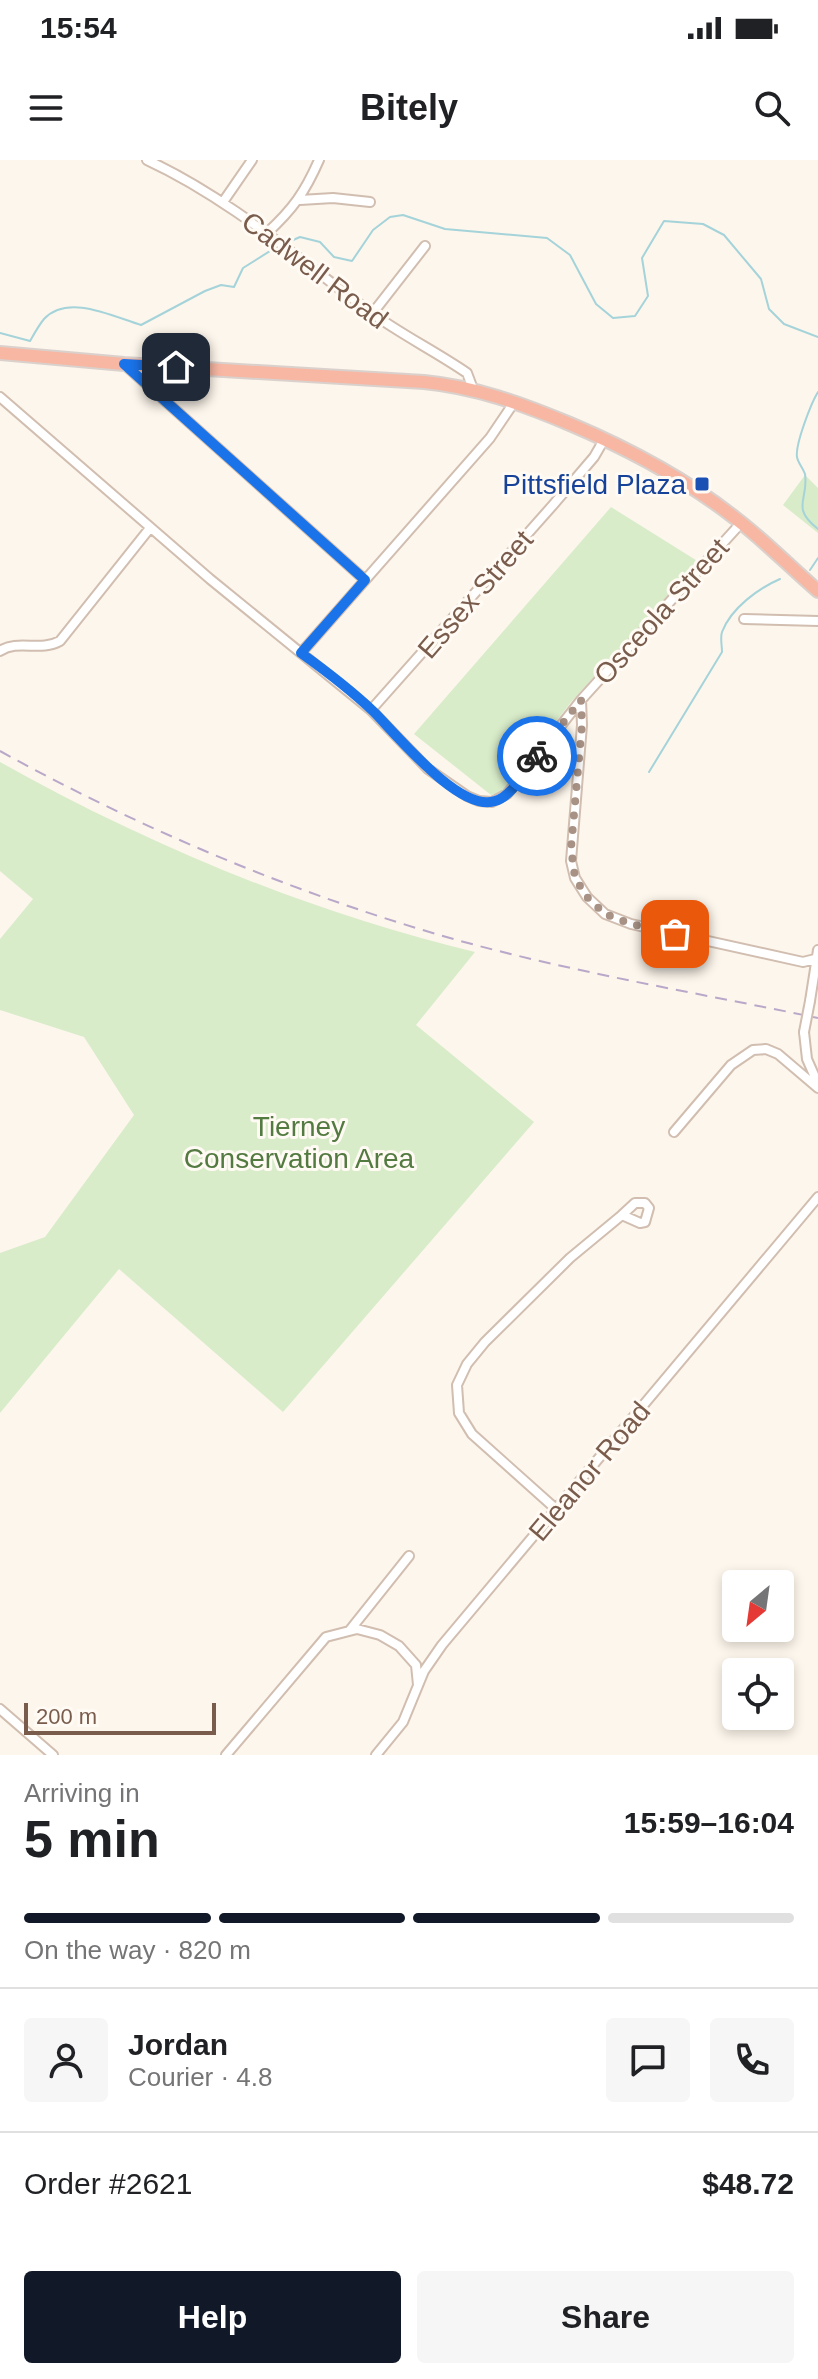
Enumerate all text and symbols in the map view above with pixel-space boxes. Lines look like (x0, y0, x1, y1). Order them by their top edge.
text: 15:54 (40, 11, 117, 44)
icon: menu (24, 86, 68, 130)
icon: search (750, 86, 794, 130)
text: Bitely (360, 87, 458, 128)
street label: Cadwell Road (236, 206, 394, 335)
pin (142, 333, 210, 401)
icon: home (154, 345, 198, 389)
place label: Pittsfield Plaza (502, 469, 686, 500)
marker: Pittsfield Plaza (693, 475, 711, 493)
street label: Essex Street (412, 524, 539, 664)
street label: Osceola Street (588, 532, 735, 691)
courier (497, 716, 577, 796)
icon: bike (515, 734, 559, 778)
pin (641, 900, 709, 968)
icon: bag (653, 912, 697, 956)
park label: Tierney Conservation Area (184, 1111, 415, 1174)
street label: Eleanor Road (522, 1396, 656, 1547)
north arrow (722, 1570, 794, 1642)
map controls (722, 1570, 794, 1730)
button: locate (722, 1658, 794, 1730)
scale bar (24, 1699, 216, 1735)
text: 200 m (36, 1704, 97, 1729)
text: Arriving in (24, 1778, 140, 1808)
text: 15:59–16:04 (624, 1806, 794, 1839)
text: 5 min (24, 1810, 160, 1868)
text: On the way · 820 m (24, 1935, 251, 1965)
button: person (24, 2018, 108, 2102)
button: chat (606, 2018, 690, 2102)
button: phone (710, 2018, 794, 2102)
text: Jordan (128, 2028, 228, 2061)
text: Courier · 4.8 (128, 2062, 273, 2092)
text: Order #2621 (24, 2167, 192, 2200)
text: $48.72 (702, 2167, 794, 2200)
button: Help (24, 2271, 401, 2363)
button: Share (417, 2271, 794, 2363)

